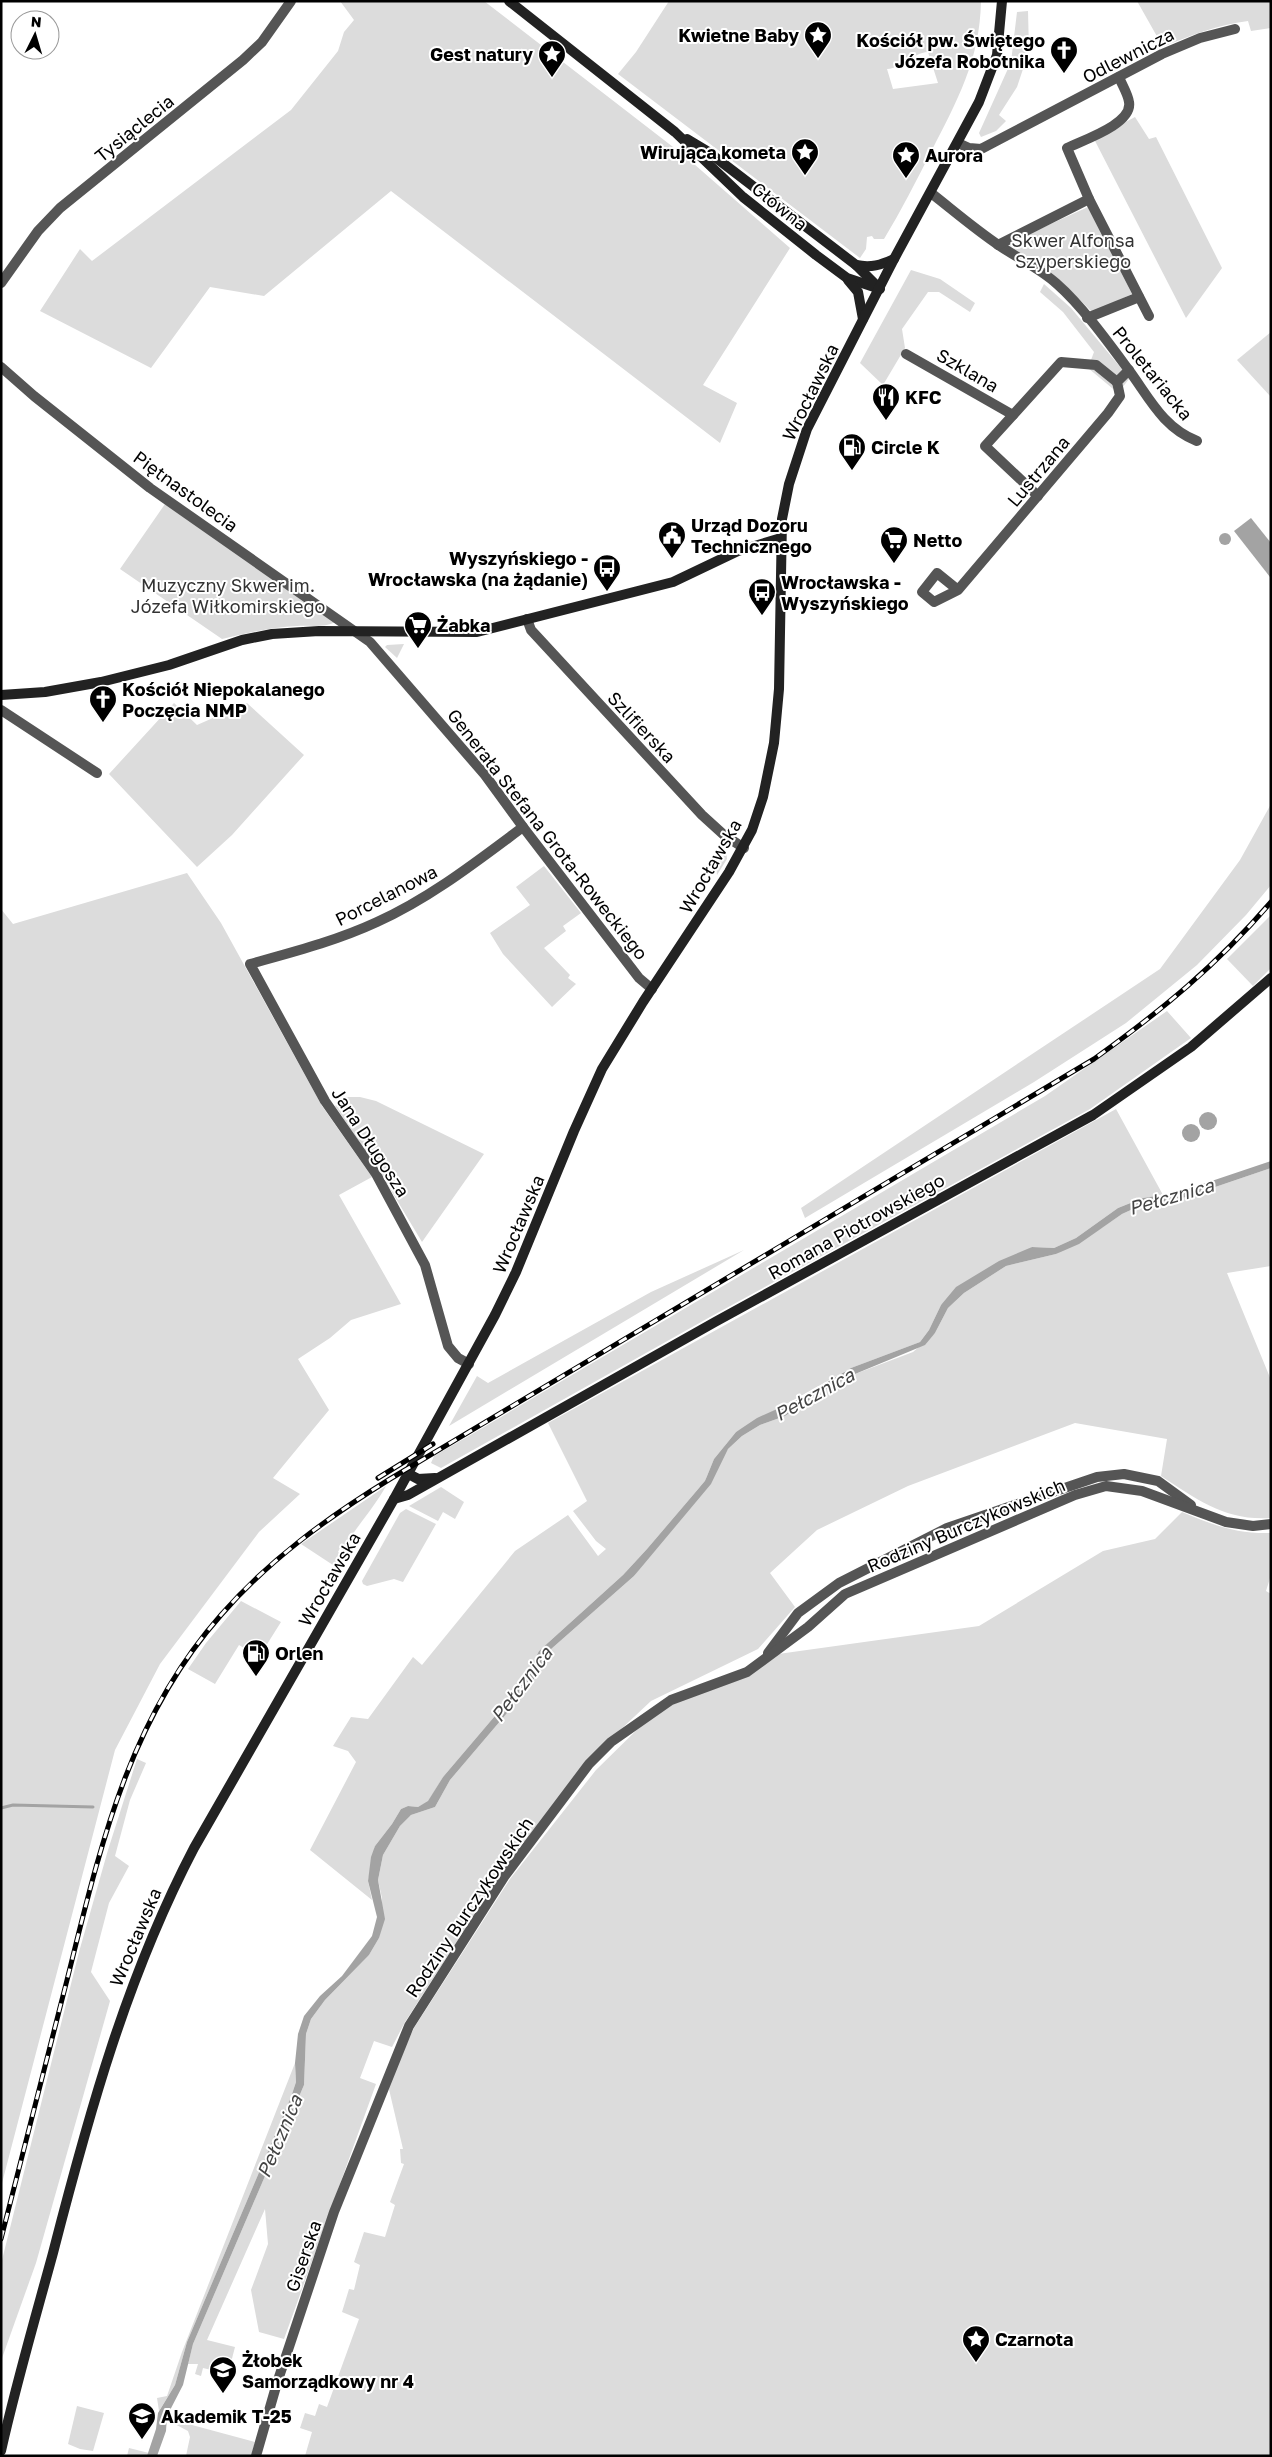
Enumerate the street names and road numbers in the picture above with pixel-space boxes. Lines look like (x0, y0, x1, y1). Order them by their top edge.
street label: Odlewnicza (1079, 23, 1177, 87)
street label: Tysiąclecia (90, 90, 178, 166)
street label: Główna (748, 177, 812, 235)
street label: Proletariacka (1108, 321, 1198, 425)
street label: Wrocławska (777, 340, 843, 444)
street label: Szklana (933, 344, 1003, 396)
street label: Lustrzana (1002, 431, 1074, 511)
street label: Piętnastolecia (129, 446, 243, 536)
street label: Szlifierska (603, 687, 681, 767)
street label: Generała Stefana Grota-Roweckiego (443, 704, 653, 964)
street label: Wrocławska (674, 815, 746, 917)
street label: Porcelanowa (331, 860, 441, 930)
street label: Jana Długosza (327, 1083, 415, 1201)
street label: Romana Piotrowskiego (764, 1168, 948, 1284)
street label: Wrocławska (487, 1171, 549, 1277)
street label: Rodziny Burczykowskich (864, 1473, 1068, 1577)
street label: Wrocławska (293, 1528, 365, 1630)
street label: Rodziny Burczykowskich (400, 1813, 538, 2001)
street label: Wrocławska (104, 1884, 166, 1990)
street label: Giserska (281, 2217, 325, 2295)

